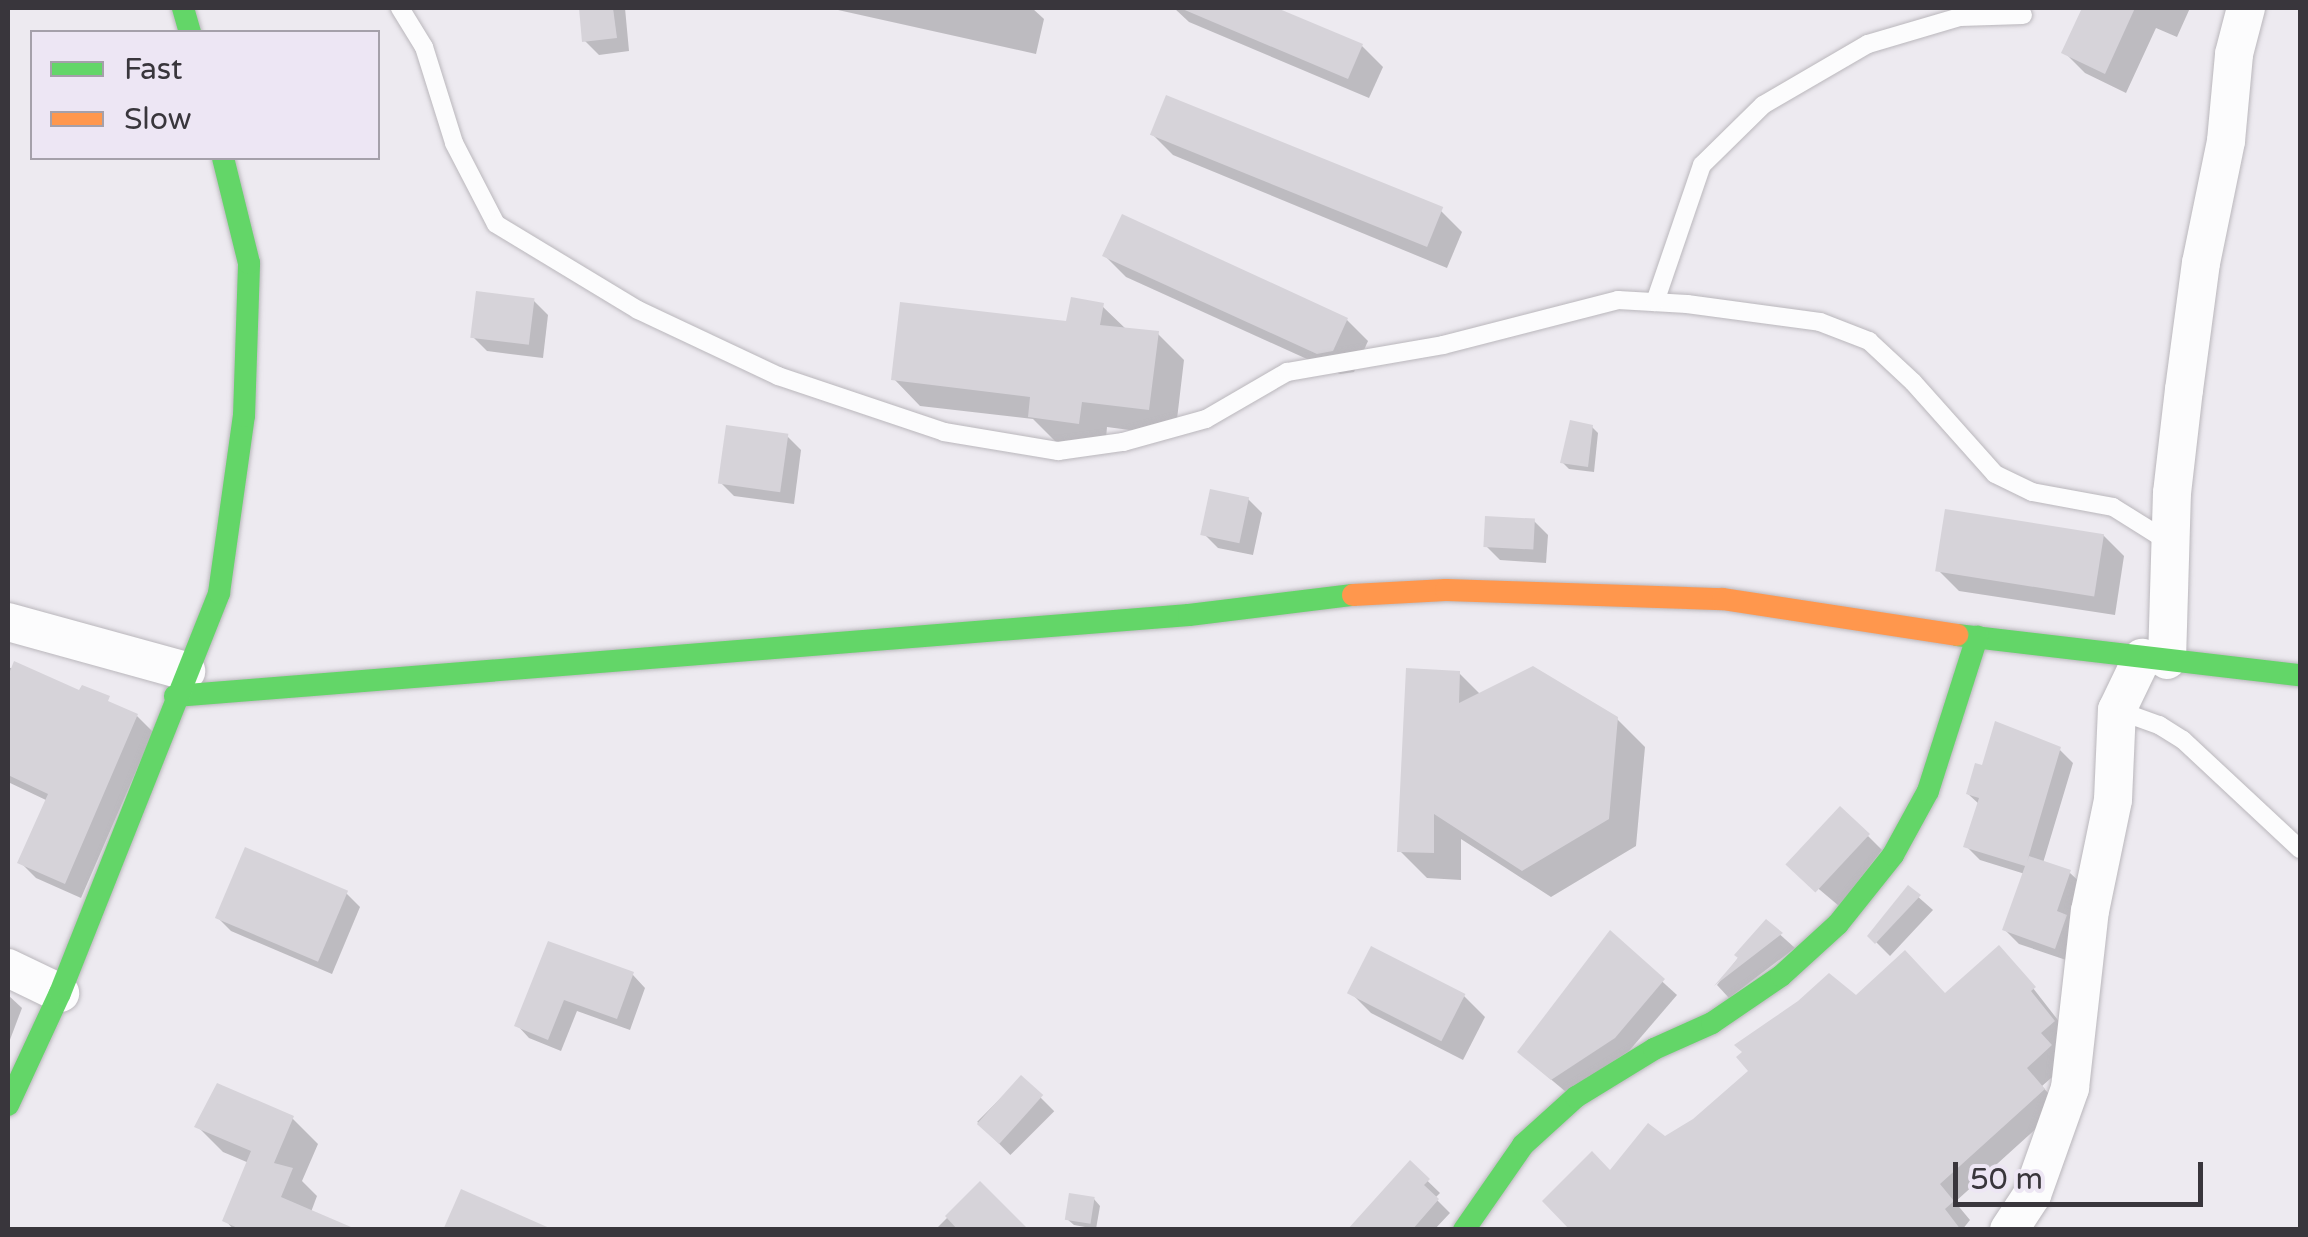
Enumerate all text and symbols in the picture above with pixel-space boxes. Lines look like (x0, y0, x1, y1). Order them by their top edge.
legend (30, 30, 380, 160)
text: Fast (124, 51, 183, 88)
text: Slow (124, 101, 192, 138)
scale bar (1958, 1142, 2208, 1204)
text: 50 m (1970, 1161, 2043, 1198)

